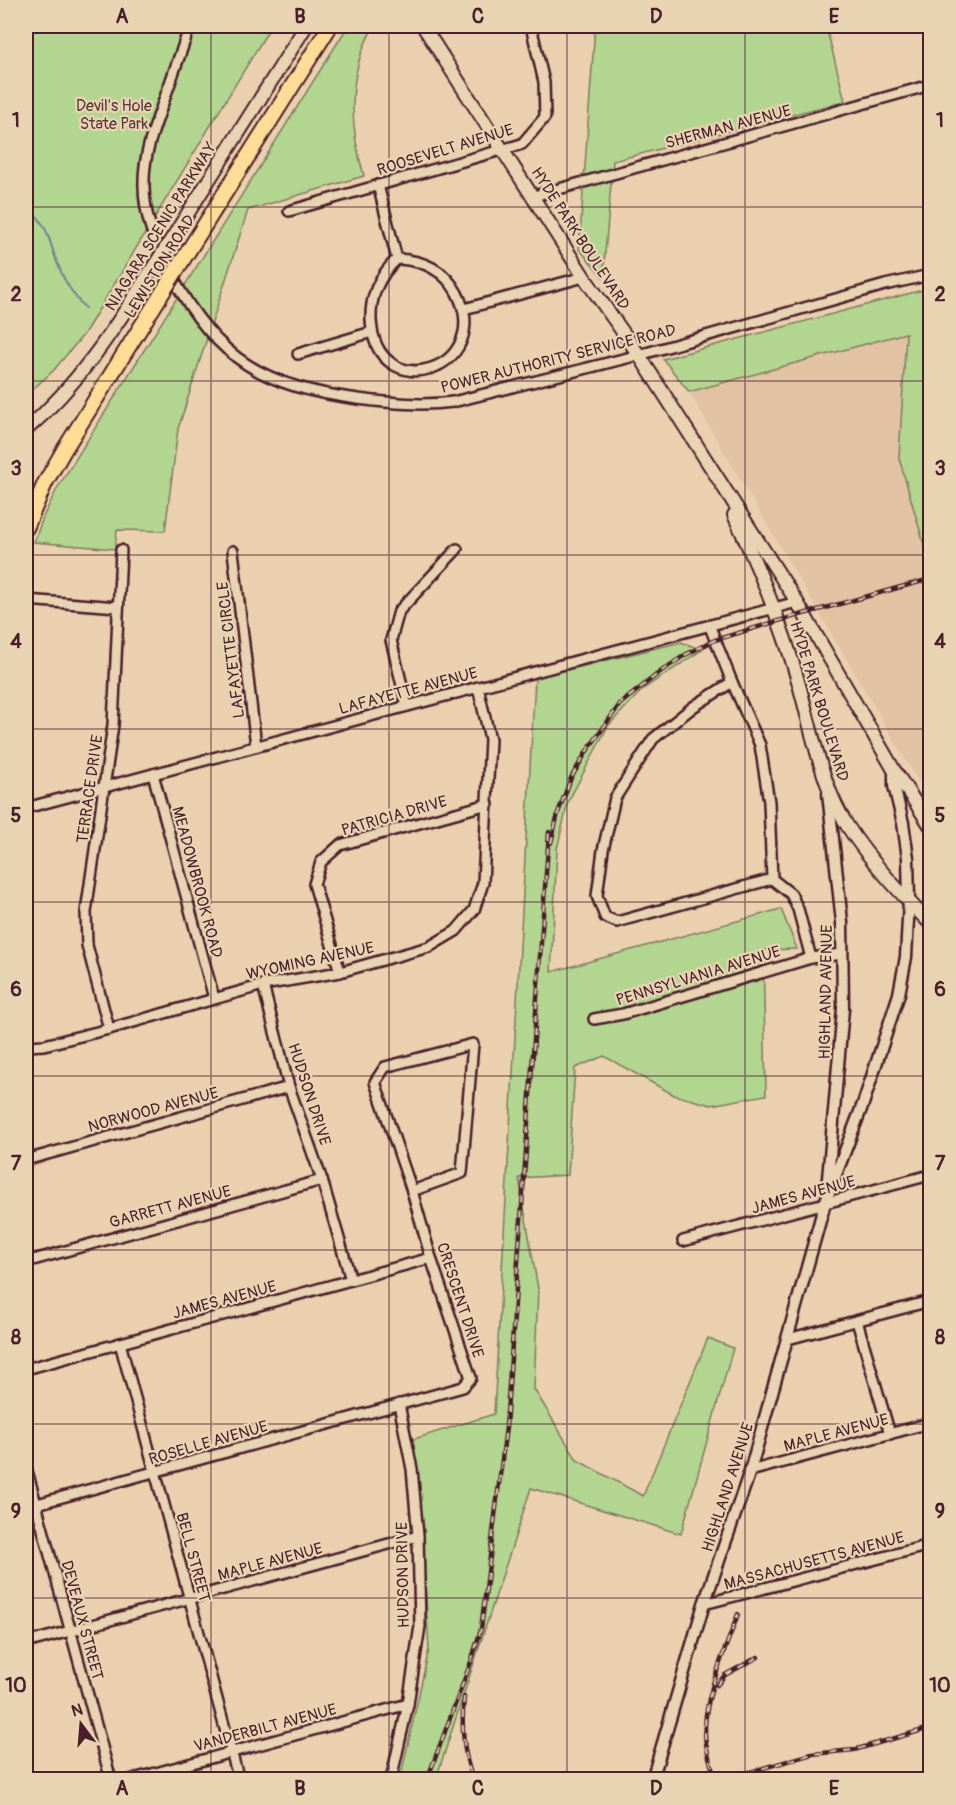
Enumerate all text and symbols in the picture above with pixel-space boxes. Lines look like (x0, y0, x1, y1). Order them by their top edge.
text: A (116, 4, 129, 29)
text: B (294, 4, 306, 29)
text: C (472, 4, 484, 29)
text: D (650, 4, 663, 29)
text: E (829, 4, 840, 29)
park label: Devil's Hole State Park (76, 96, 152, 134)
street label: SHERMAN AVENUE (663, 101, 793, 153)
text: 1 (12, 108, 20, 133)
text: 1 (936, 108, 944, 133)
street label: ROOSEVELT AVENUE (375, 120, 516, 180)
street label: NIAGARA SCENIC PARKWAY (101, 139, 221, 315)
street label: HYDE PARK BOULEVARD (526, 163, 634, 314)
street label: LEWISTON ROAD (120, 211, 200, 322)
text: 2 (10, 282, 22, 307)
text: 2 (934, 282, 946, 307)
street label: POWER AUTHORITY SERVICE ROAD (439, 320, 678, 398)
text: 3 (10, 456, 22, 481)
text: 3 (934, 456, 946, 481)
street label: LAFAYETTE CIRCLE (213, 580, 249, 719)
street label: HYDE PARK BOULEVARD (785, 619, 853, 784)
text: 4 (10, 629, 22, 654)
text: 4 (934, 629, 946, 654)
street label: LAFAYETTE AVENUE (337, 663, 480, 719)
street label: TERRACE DRIVE (72, 734, 108, 845)
street label: PATRICIA DRIVE (339, 791, 449, 841)
text: 5 (11, 803, 22, 828)
text: 5 (935, 803, 946, 828)
street label: MEADOWBROOK ROAD (167, 804, 227, 960)
street label: HIGHLAND AVENUE (815, 924, 837, 1060)
street label: WYOMING AVENUE (244, 938, 376, 984)
street label: PENNSYLVANIA AVENUE (614, 941, 783, 1011)
text: 6 (10, 977, 22, 1002)
text: 6 (934, 977, 946, 1002)
street label: HUDSON DRIVE (283, 1041, 335, 1148)
street label: NORWOOD AVENUE (86, 1083, 221, 1137)
text: 7 (11, 1151, 22, 1176)
text: 7 (935, 1151, 946, 1176)
street label: JAMES AVENUE (749, 1171, 858, 1218)
street label: GARRETT AVENUE (107, 1181, 233, 1233)
street label: CRESCENT DRIVE (432, 1240, 488, 1361)
street label: JAMES AVENUE (170, 1276, 279, 1323)
text: 8 (11, 1325, 21, 1350)
text: 8 (935, 1325, 945, 1350)
street label: MAPLE AVENUE (782, 1409, 891, 1457)
street label: ROSELLE AVENUE (146, 1416, 270, 1470)
street label: HIGHLAND AVENUE (698, 1420, 758, 1555)
text: 9 (11, 1499, 21, 1524)
text: 9 (935, 1499, 945, 1524)
street label: BELL STREET (171, 1510, 215, 1604)
street label: HUDSON DRIVE (392, 1522, 414, 1628)
street label: MASSACHUSETTS AVENUE (722, 1527, 907, 1595)
street label: MAPLE AVENUE (216, 1538, 325, 1586)
street label: DEVEAUX STREET (56, 1558, 108, 1682)
text: 10 (5, 1673, 27, 1698)
text: 10 (929, 1673, 951, 1698)
north arrow (51, 1694, 111, 1754)
text: N (69, 1699, 85, 1722)
street label: VANDERBILT AVENUE (192, 1699, 339, 1757)
text: A (116, 1776, 129, 1801)
text: B (294, 1776, 306, 1801)
text: C (472, 1776, 484, 1801)
text: D (650, 1776, 663, 1801)
text: E (829, 1776, 840, 1801)

